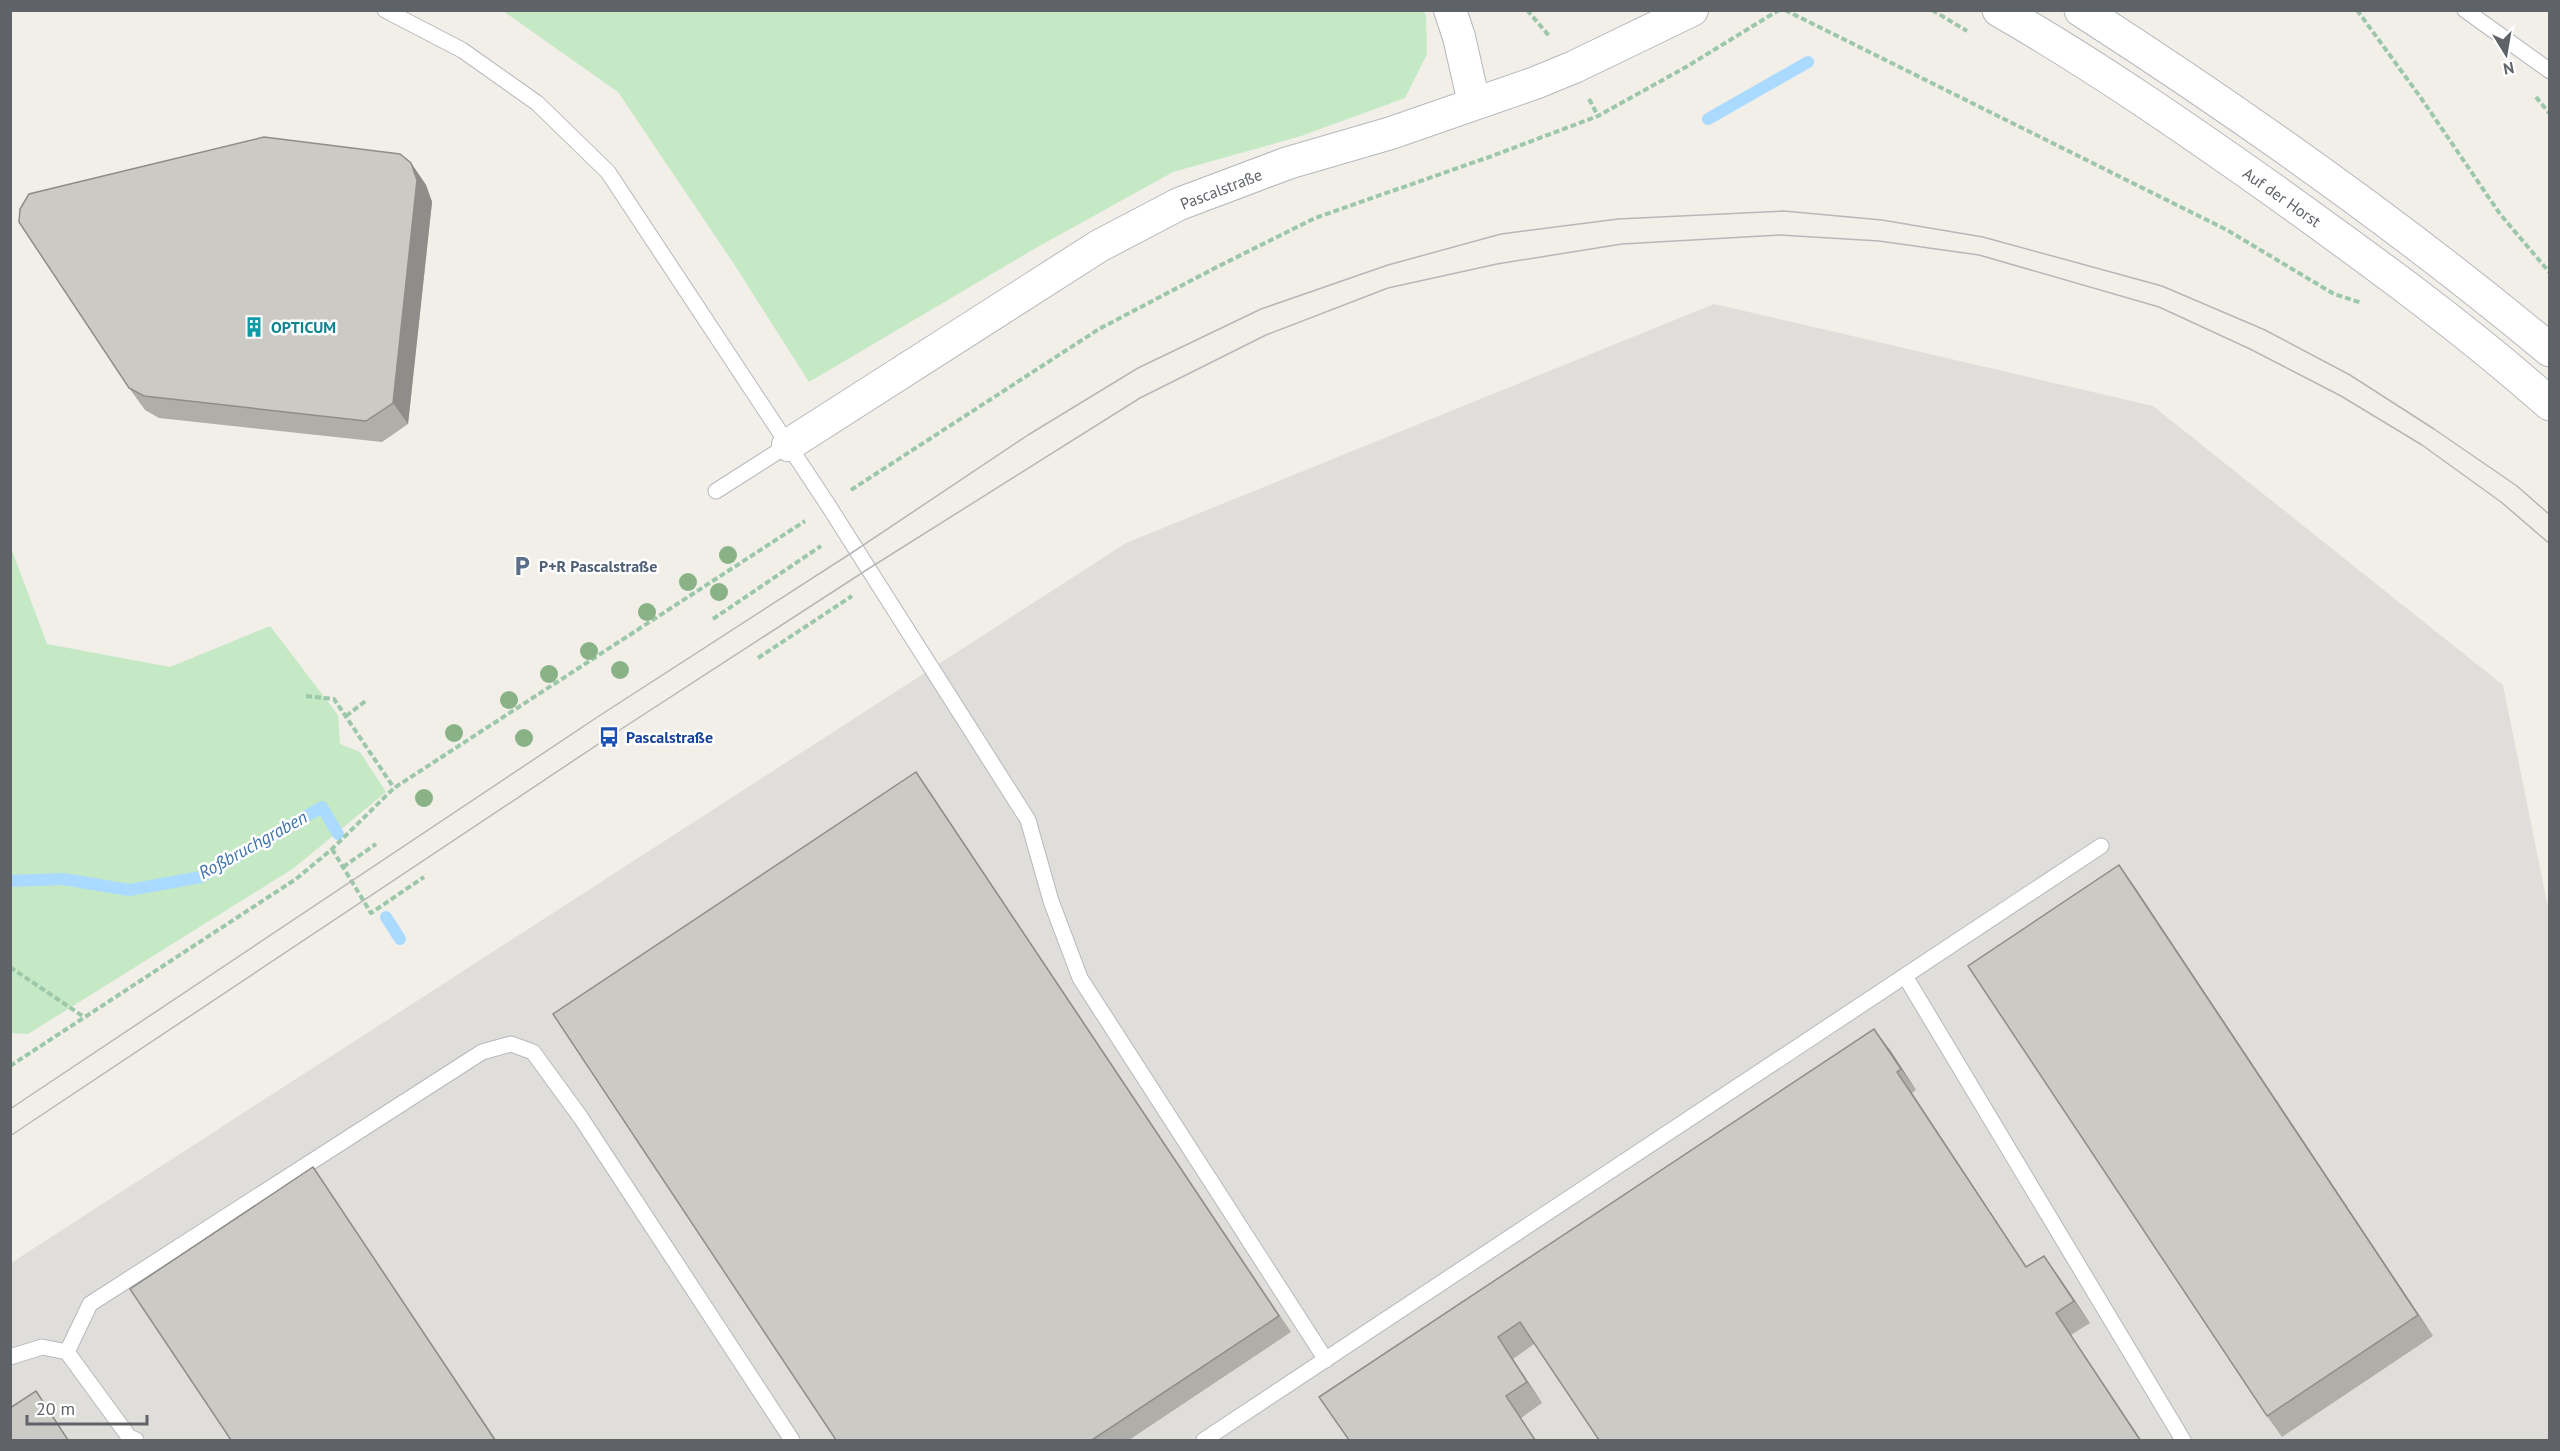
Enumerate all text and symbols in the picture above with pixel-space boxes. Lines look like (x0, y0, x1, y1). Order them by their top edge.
north arrow (2476, 24, 2536, 84)
text: N (2502, 58, 2516, 80)
street label: Auf der Horst (2239, 163, 2325, 232)
street label: Pascalstraße (1177, 164, 1265, 214)
building icon: OPTICUM (242, 315, 266, 339)
place label: OPTICUM (271, 317, 336, 337)
parking icon: P+R Pascalstraße (510, 554, 534, 578)
place label: P+R Pascalstraße (539, 556, 657, 576)
bus stop icon: Pascalstraße (597, 725, 621, 749)
place label: Pascalstraße (626, 727, 713, 747)
water label: Roßbruchgraben (194, 805, 311, 884)
scale bar (27, 1388, 147, 1426)
text: 20 m (36, 1397, 75, 1420)

